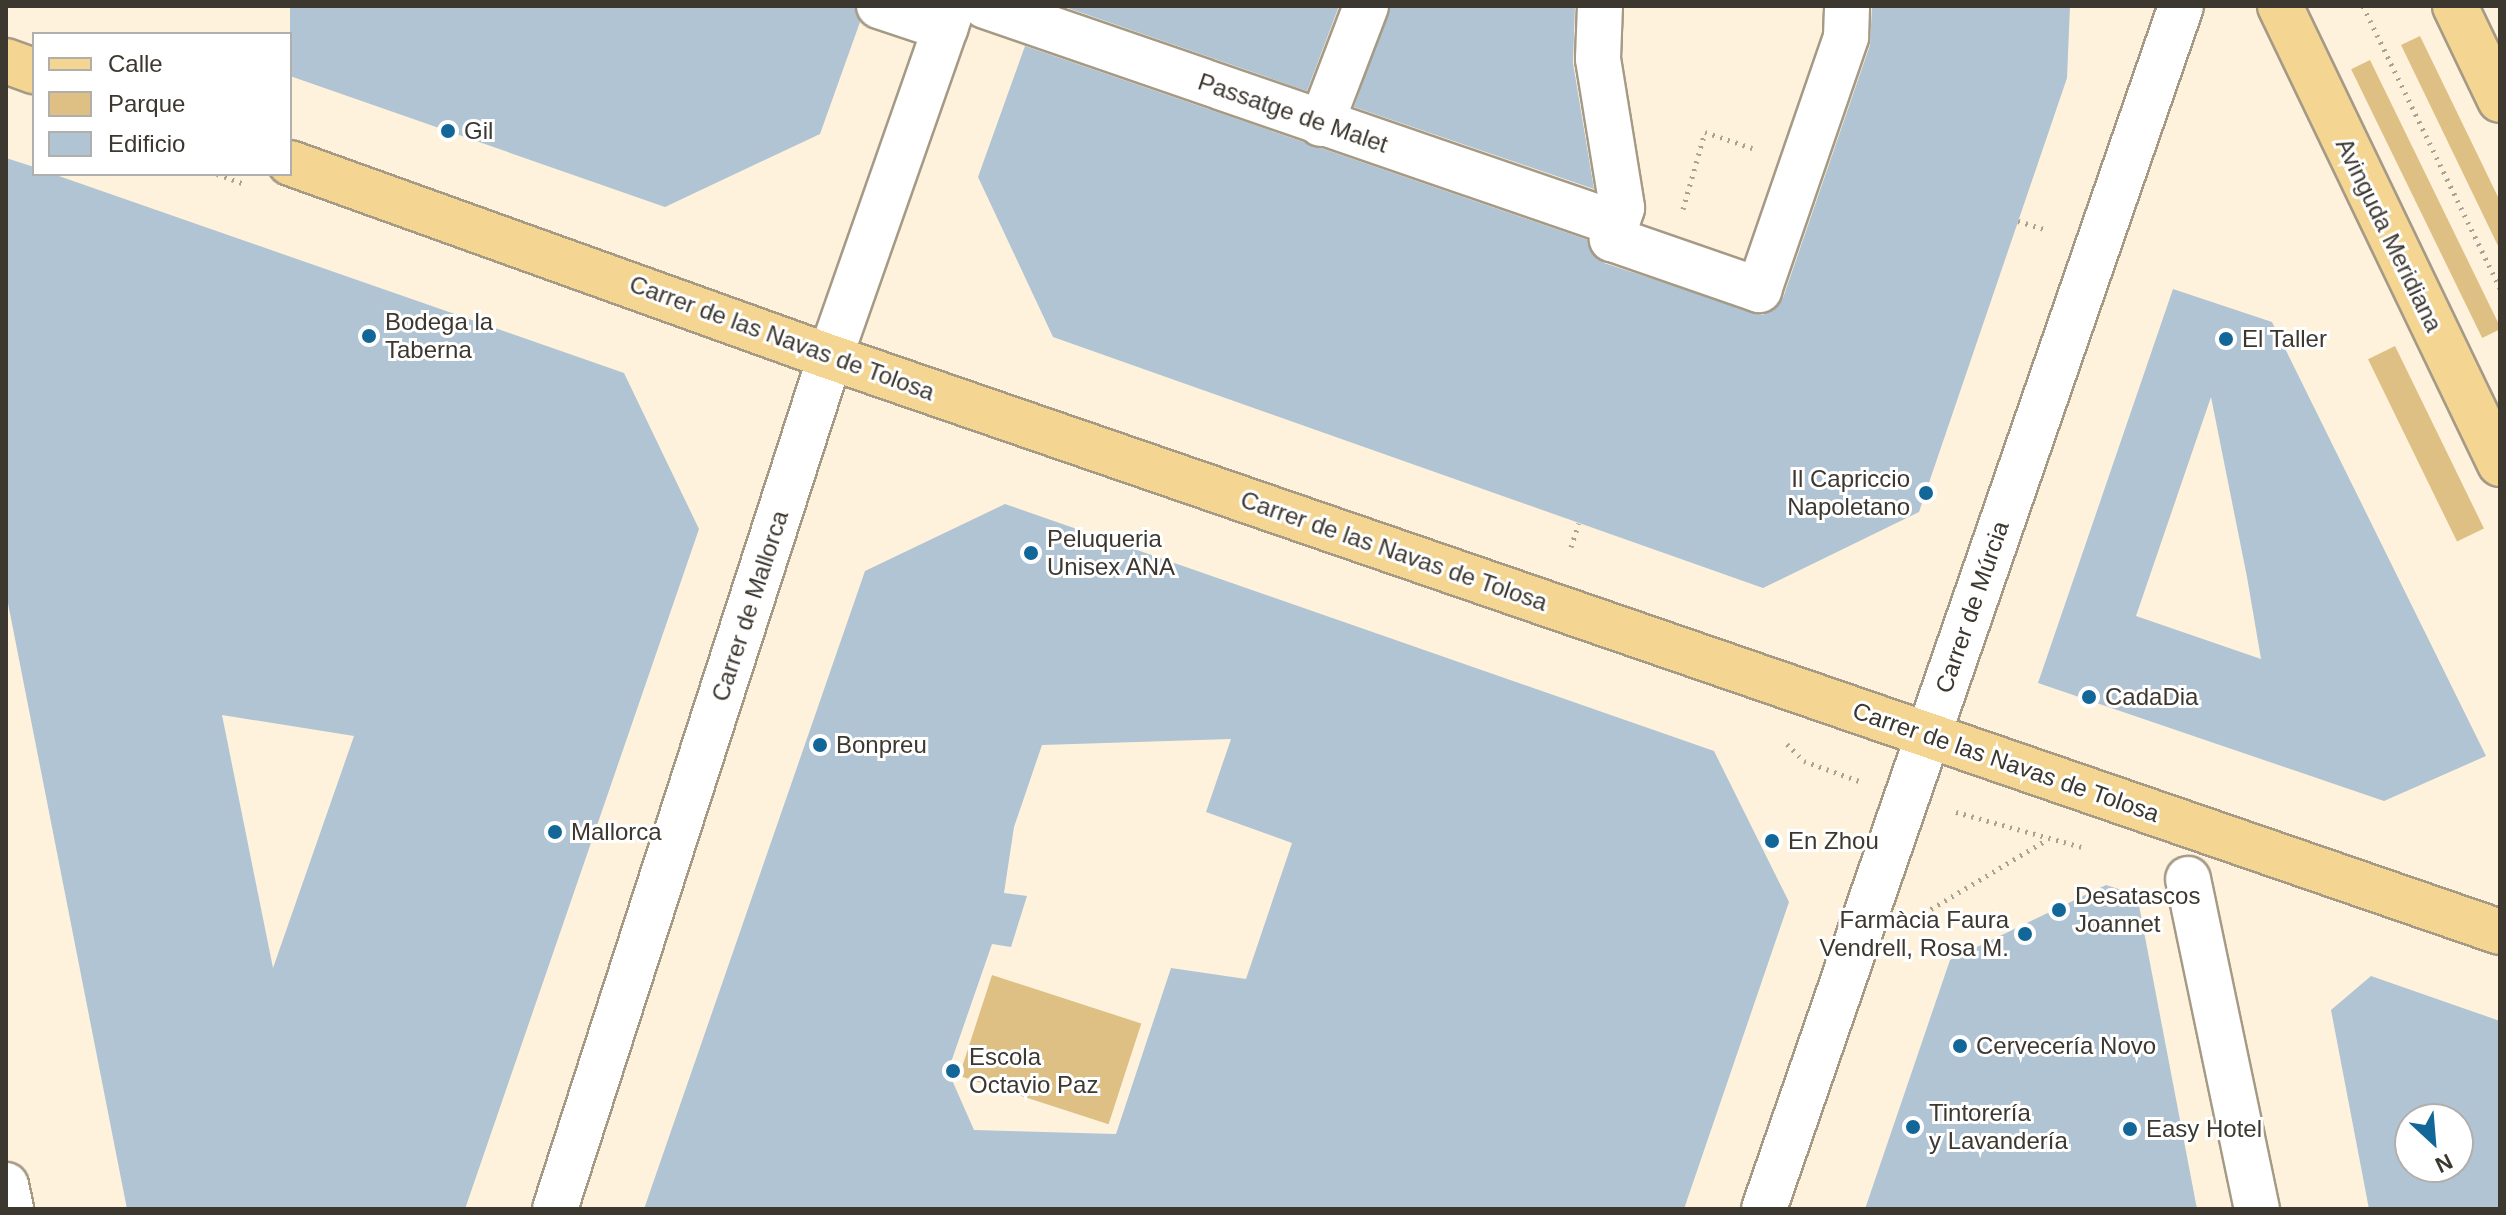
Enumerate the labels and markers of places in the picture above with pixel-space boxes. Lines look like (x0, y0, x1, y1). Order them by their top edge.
place label: Gil (464, 117, 493, 145)
marker: Gil (439, 122, 457, 140)
place label: Bodega la Taberna (385, 308, 493, 364)
place label: El Taller (2242, 325, 2327, 353)
marker: Bodega la Taberna (360, 327, 378, 345)
marker: El Taller (2217, 330, 2235, 348)
place label: Il Capriccio Napoletano (1787, 465, 1910, 521)
marker: Il Capriccio Napoletano (1917, 484, 1935, 502)
place label: Peluqueria Unisex ANA (1047, 525, 1176, 581)
marker: Peluqueria Unisex ANA (1022, 544, 1040, 562)
place label: CadaDia (2105, 683, 2198, 711)
marker: CadaDia (2080, 688, 2098, 706)
place label: Bonpreu (836, 731, 927, 759)
marker: Bonpreu (811, 736, 829, 754)
place label: Mallorca (571, 818, 662, 846)
marker: Mallorca (546, 823, 564, 841)
place label: En Zhou (1788, 827, 1879, 855)
marker: En Zhou (1763, 832, 1781, 850)
place label: Desatascos Joannet (2075, 882, 2200, 938)
marker: Desatascos Joannet (2050, 901, 2068, 919)
place label: Farmàcia Faura Vendrell, Rosa M. (1820, 906, 2009, 962)
marker: Farmàcia Faura Vendrell, Rosa M. (2016, 925, 2034, 943)
place label: Cervecería Novo (1976, 1032, 2156, 1060)
marker: Cervecería Novo (1951, 1037, 1969, 1055)
place label: Escola Octavio Paz (969, 1043, 1098, 1099)
marker: Escola Octavio Paz (944, 1062, 962, 1080)
place label: Tintorería y Lavandería (1929, 1099, 2068, 1155)
place label: Easy Hotel (2146, 1115, 2262, 1143)
marker: Tintorería y Lavandería (1904, 1118, 1922, 1136)
marker: Easy Hotel (2121, 1120, 2139, 1138)

